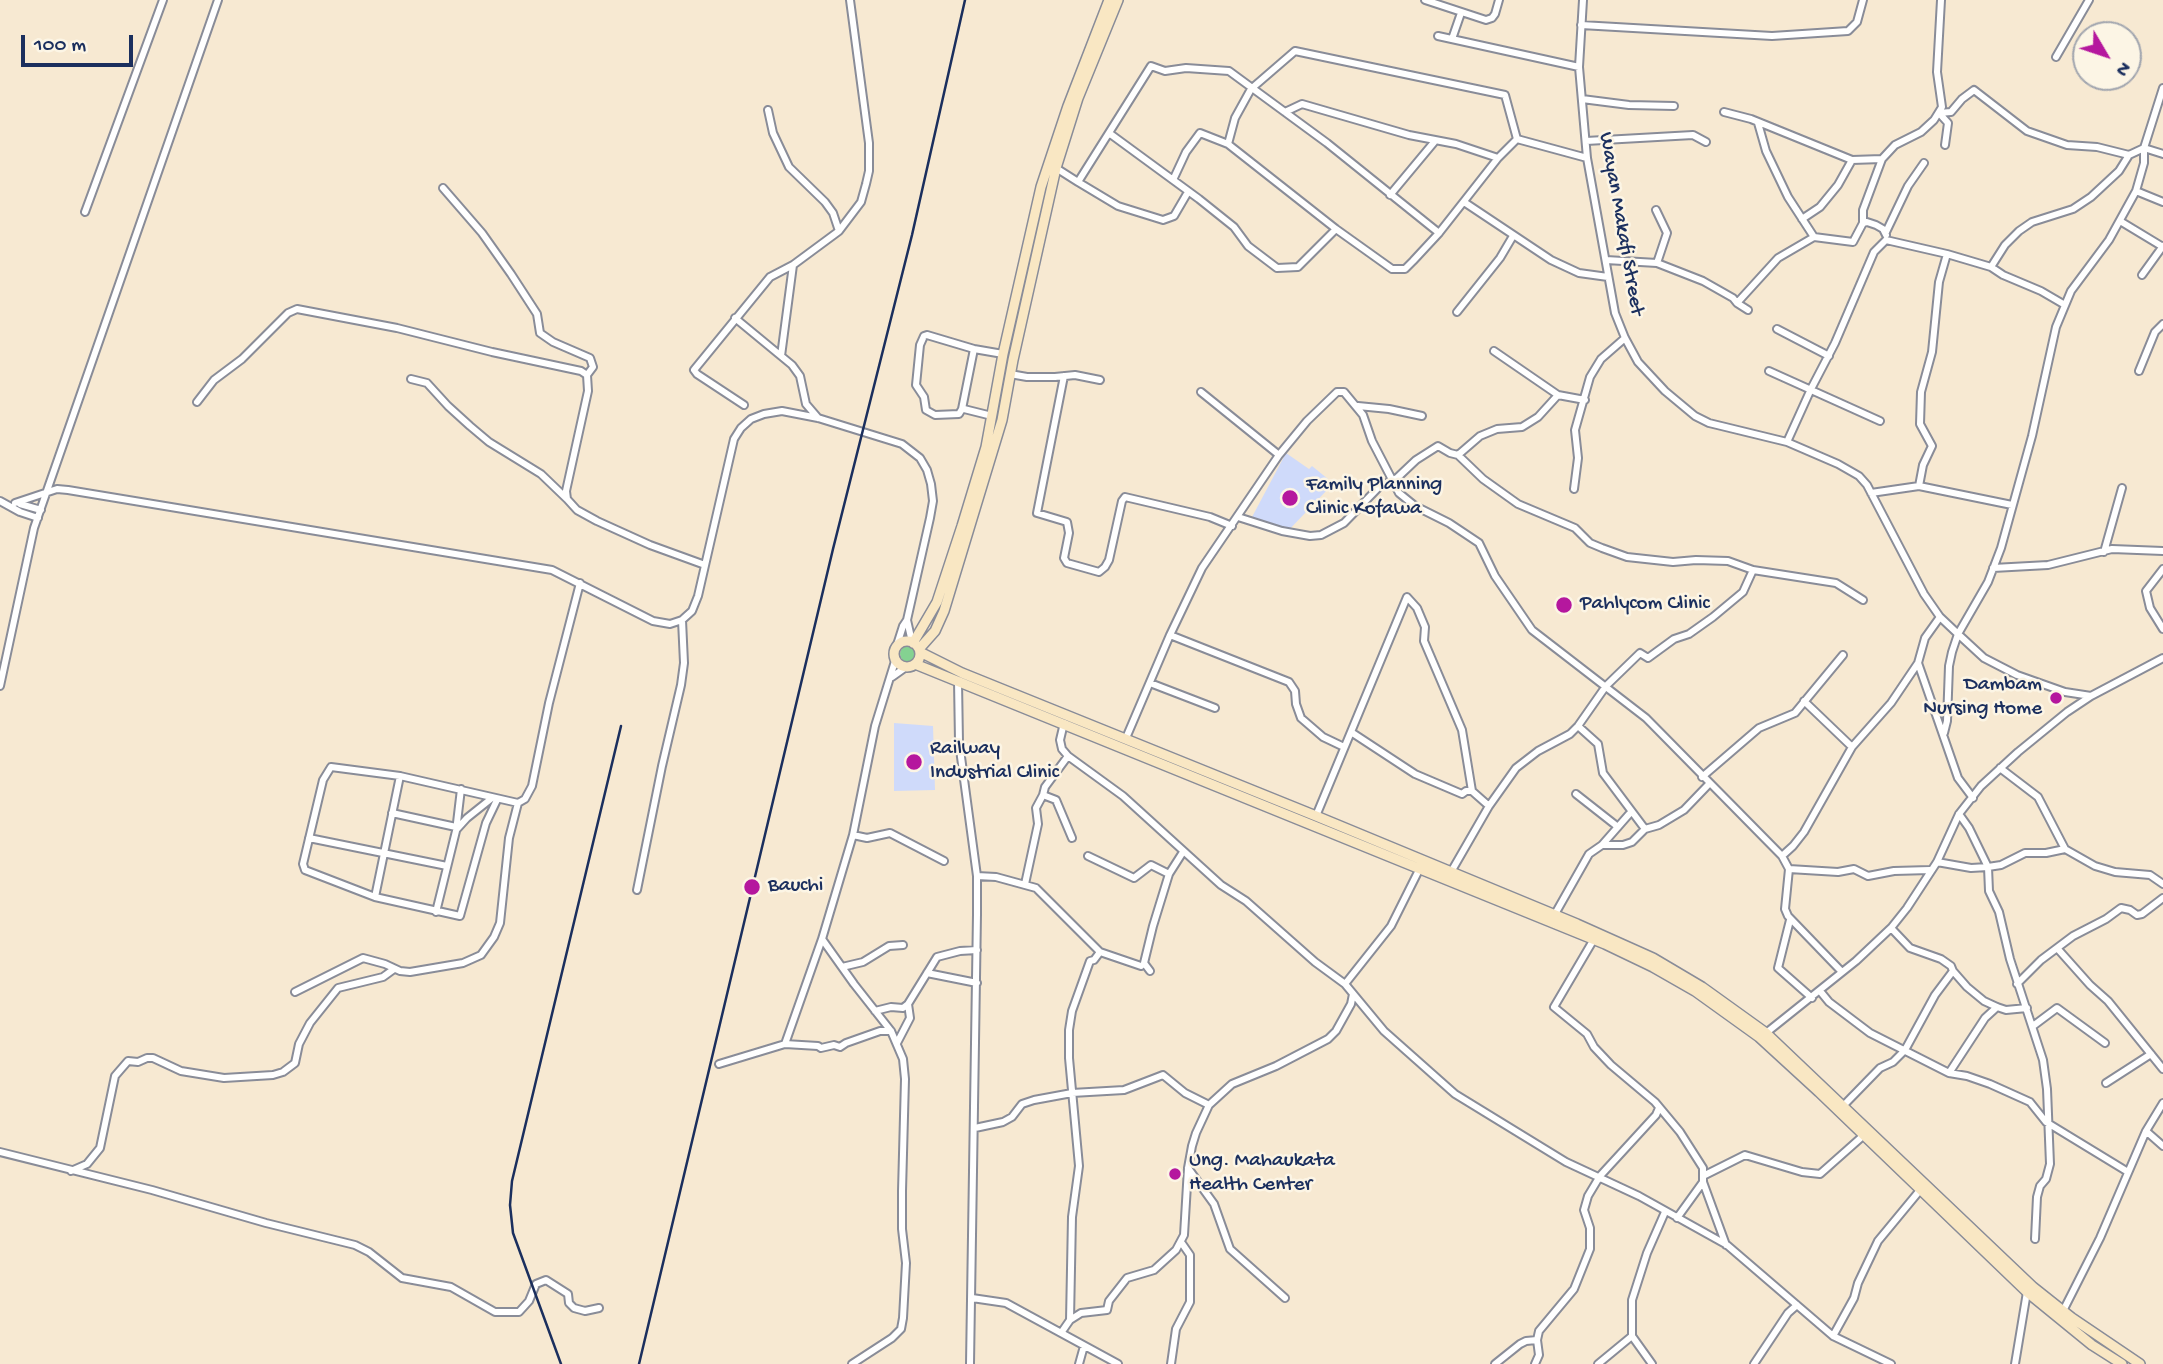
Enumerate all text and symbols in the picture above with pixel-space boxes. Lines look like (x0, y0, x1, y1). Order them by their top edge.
scale bar (24, 21, 136, 65)
north arrow (2072, 21, 2142, 91)
text: 100 m (34, 34, 86, 59)
text: N (2109, 56, 2135, 80)
street label: Wayan Makafi Street (1591, 130, 1649, 318)
place label: Family Planning Clinic Kofawa (1306, 473, 1442, 523)
marker: Family Planning Clinic Kofawa (1280, 488, 1300, 508)
place label: Pahlycom Clinic (1580, 592, 1710, 618)
marker: Pahlycom Clinic (1554, 595, 1574, 615)
place label: Dambam Nursing Home (1923, 673, 2042, 723)
marker: Dambam Nursing Home (2048, 690, 2064, 706)
place label: Railway Industrial Clinic (930, 737, 1059, 787)
marker: Railway Industrial Clinic (904, 752, 924, 772)
place label: Bauchi (768, 874, 823, 900)
marker: Bauchi (742, 877, 762, 897)
place label: Ung. Mahaukata Health Center (1189, 1149, 1335, 1199)
marker: Ung. Mahaukata Health Center (1167, 1166, 1183, 1182)

